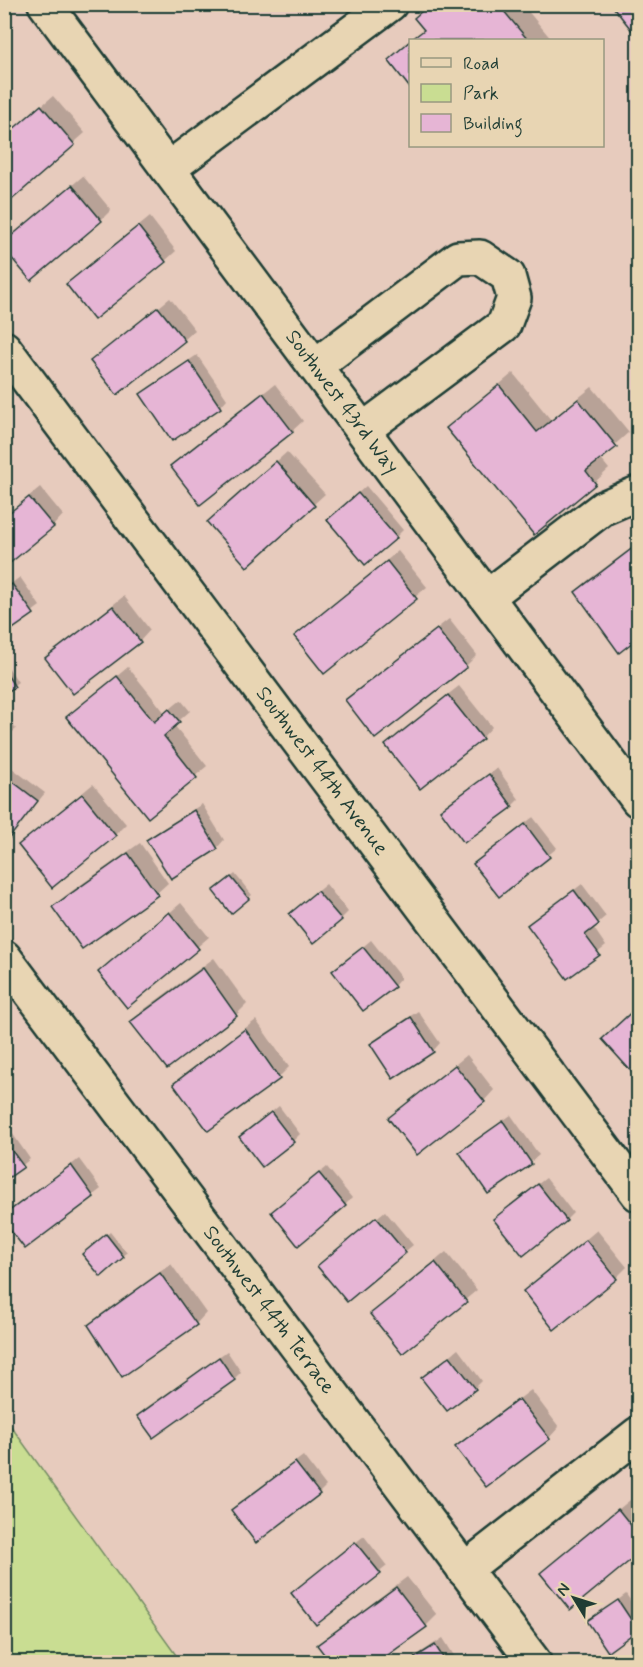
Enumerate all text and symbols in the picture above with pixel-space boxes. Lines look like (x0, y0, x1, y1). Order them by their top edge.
legend (409, 39, 604, 147)
text: Road (463, 52, 499, 76)
text: Park (463, 82, 499, 106)
text: Building (463, 112, 523, 138)
street label: Southwest 43rd Way (278, 324, 406, 480)
street label: Southwest 44th Avenue (249, 681, 395, 861)
street label: Southwest 44th Terrace (196, 1220, 342, 1400)
north arrow (544, 1568, 604, 1628)
text: N (552, 1579, 575, 1600)

